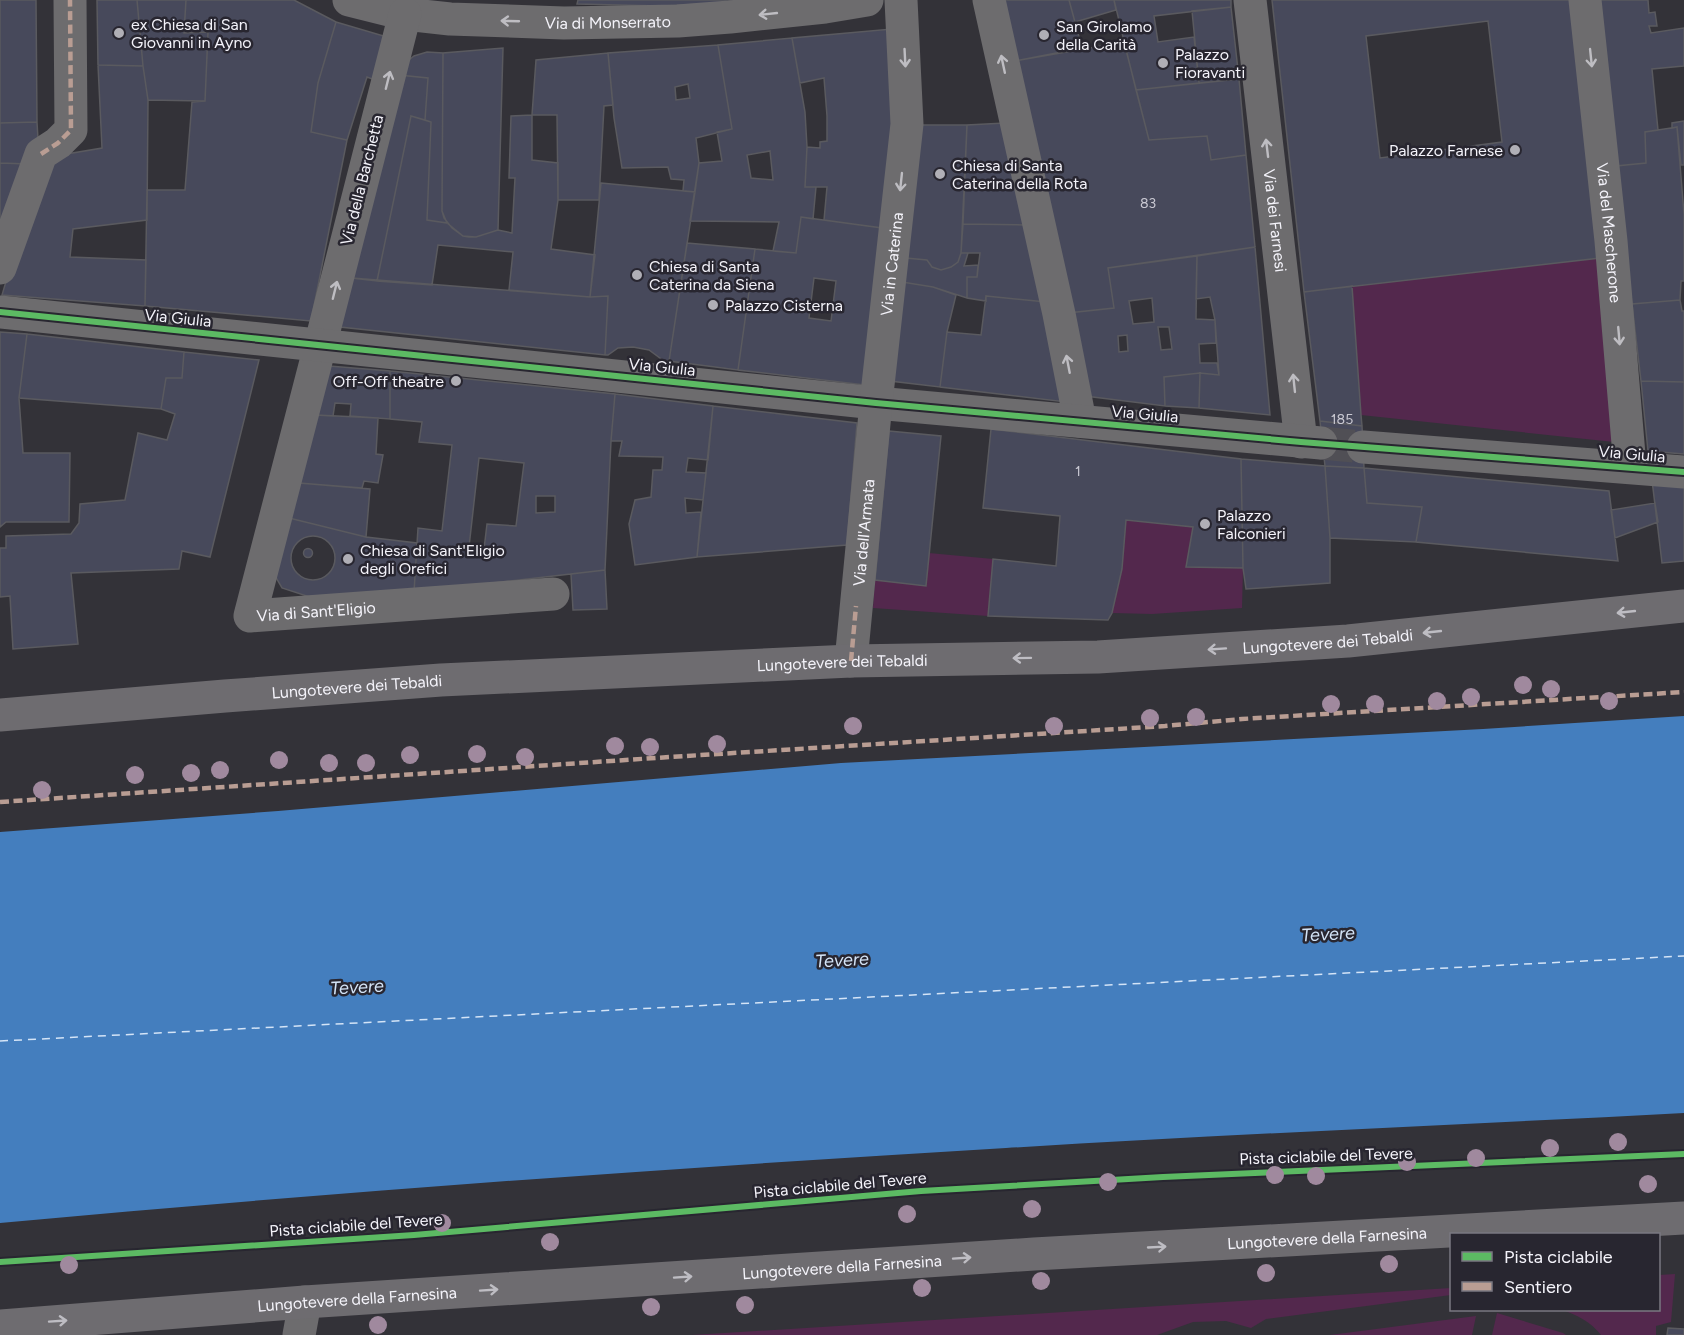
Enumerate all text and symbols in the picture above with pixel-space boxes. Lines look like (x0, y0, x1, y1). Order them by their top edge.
one-way arrow (758, 9, 778, 20)
street label: Via di Monserrato (544, 12, 671, 33)
place label: ex Chiesa di San Giovanni in Ayno (131, 15, 252, 52)
one-way arrow (501, 15, 521, 26)
place label: San Girolamo della Carità (1056, 17, 1152, 54)
marker: ex Chiesa di San Giovanni in Ayno (112, 26, 126, 40)
marker: San Girolamo della Carità (1037, 28, 1051, 42)
place label: Palazzo Fioravanti (1175, 45, 1245, 82)
one-way arrow (899, 48, 910, 68)
one-way arrow (1586, 48, 1597, 68)
one-way arrow (997, 54, 1008, 74)
marker: Palazzo Fioravanti (1156, 56, 1170, 70)
one-way arrow (382, 71, 394, 90)
street label: Via della Barchetta (337, 113, 387, 247)
one-way arrow (1261, 139, 1272, 158)
place label: Palazzo Farnese (1389, 141, 1503, 160)
marker: Palazzo Farnese (1508, 143, 1522, 157)
place label: Chiesa di Santa Caterina della Rota (952, 156, 1087, 193)
street label: Via del Mascherone (1593, 162, 1626, 304)
marker: Chiesa di Santa Caterina della Rota (933, 167, 947, 181)
street label: Via dei Farnesi (1260, 168, 1291, 273)
one-way arrow (895, 172, 906, 192)
house number: 83 (1140, 195, 1156, 212)
street label: Via in Caterina (876, 211, 907, 317)
place label: Chiesa di Santa Caterina da Siena (649, 257, 774, 294)
marker: Chiesa di Santa Caterina da Siena (630, 268, 644, 282)
one-way arrow (329, 280, 341, 299)
place label: Palazzo Cisterna (725, 296, 843, 315)
marker: Palazzo Cisterna (706, 298, 720, 312)
street label: Via Giulia (144, 305, 212, 331)
one-way arrow (1614, 325, 1625, 345)
street label: Via Giulia (628, 354, 696, 380)
one-way arrow (1062, 355, 1073, 374)
place label: Off-Off theatre (333, 372, 444, 391)
marker: Off-Off theatre (449, 374, 463, 388)
one-way arrow (1289, 374, 1300, 394)
street label: Via Giulia (1111, 402, 1179, 426)
house number: 185 (1331, 411, 1353, 428)
street label: Via Giulia (1598, 442, 1666, 466)
house number: 1 (1075, 463, 1081, 480)
street label: Via dell'Armata (849, 478, 878, 587)
place label: Palazzo Falconieri (1217, 506, 1286, 543)
marker: Palazzo Falconieri (1198, 517, 1212, 531)
place label: Chiesa di Sant'Eligio degli Orefici (360, 541, 505, 578)
marker: Chiesa di Sant'Eligio degli Orefici (341, 552, 355, 566)
street label: Via di Sant'Eligio (256, 597, 376, 625)
one-way arrow (1616, 607, 1636, 618)
street label: Lungotevere dei Tebaldi (1242, 625, 1414, 657)
one-way arrow (1422, 627, 1442, 638)
one-way arrow (1207, 644, 1227, 655)
street label: Lungotevere dei Tebaldi (756, 650, 928, 675)
one-way arrow (1012, 652, 1032, 664)
street label: Lungotevere dei Tebaldi (271, 670, 443, 702)
water label: Tevere (1301, 922, 1356, 946)
water label: Tevere (815, 948, 870, 972)
water label: Tevere (330, 975, 385, 999)
street label: Pista ciclabile del Tevere (1239, 1143, 1413, 1169)
street label: Pista ciclabile del Tevere (753, 1168, 928, 1202)
street label: Pista ciclabile del Tevere (269, 1209, 443, 1241)
street label: Lungotevere della Farnesina (1227, 1223, 1427, 1253)
legend (1450, 1233, 1660, 1311)
one-way arrow (1146, 1241, 1166, 1252)
text: Pista ciclabile (1504, 1246, 1613, 1268)
street label: Lungotevere della Farnesina (742, 1251, 942, 1283)
one-way arrow (951, 1253, 971, 1264)
one-way arrow (673, 1271, 693, 1282)
text: Sentiero (1504, 1276, 1572, 1298)
street label: Lungotevere della Farnesina (256, 1283, 457, 1315)
one-way arrow (478, 1284, 498, 1295)
one-way arrow (48, 1316, 68, 1327)

